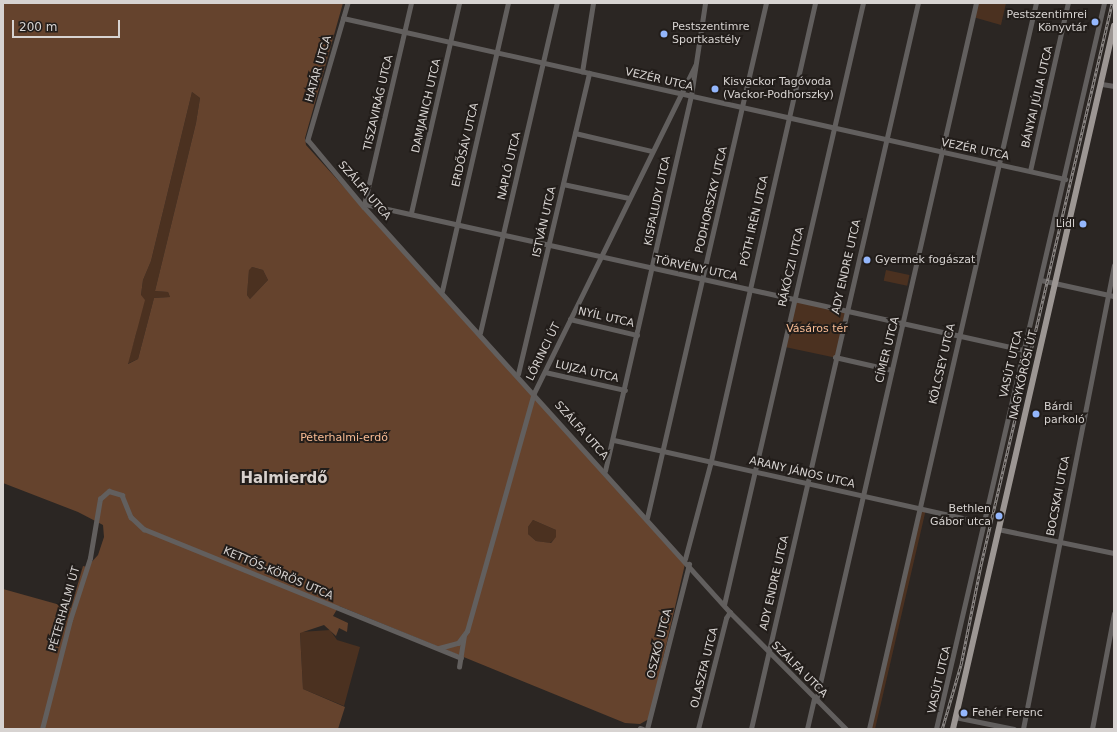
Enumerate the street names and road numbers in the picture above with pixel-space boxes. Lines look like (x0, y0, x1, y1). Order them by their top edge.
street label: HATÁR UTCA (303, 34, 335, 104)
street label: BÁNYAI JÚLIA UTCA (1020, 45, 1056, 149)
street label: TISZAVIRÁG UTCA (362, 54, 396, 152)
street label: DAMJANICH UTCA (410, 58, 444, 154)
street label: VEZÉR UTCA (624, 66, 694, 94)
street label: ERDŐSÁV UTCA (450, 102, 482, 188)
street label: NAPLÓ UTCA (496, 131, 524, 201)
street label: VEZÉR UTCA (940, 136, 1010, 164)
street label: PODHORSZKY UTCA (693, 145, 731, 255)
street label: KISFALUDY UTCA (642, 155, 674, 247)
street label: SZÁLFA UTCA (335, 159, 393, 223)
street label: PÓTH IRÉN UTCA (738, 174, 772, 268)
street label: ISTVÁN UTCA (530, 185, 560, 259)
street label: ADY ENDRE UTCA (830, 218, 864, 316)
street label: RÁKÓCZI UTCA (776, 226, 808, 308)
street label: TÖRVÉNY UTCA (653, 254, 739, 284)
street label: NYÍL UTCA (577, 305, 635, 331)
street label: CÍMER UTCA (873, 315, 903, 385)
street label: LŐRINCI ÚT (524, 321, 564, 383)
street label: KÖLCSEY UTCA (927, 322, 959, 406)
street label: VASÚT UTCA (998, 329, 1026, 399)
street label: NAGYKŐRÖSI ÚT (1007, 329, 1041, 421)
street label: LUJZA UTCA (554, 358, 620, 386)
street label: SZÁLFA UTCA (551, 399, 611, 463)
street label: ARANY JÁNOS UTCA (748, 454, 856, 492)
street label: BOCSKAI UTCA (1045, 455, 1073, 537)
street label: ADY ENDRE UTCA (758, 534, 792, 632)
street label: KETTŐS-KÖRÖS UTCA (221, 545, 335, 603)
street label: PÉTERHALMI ÚT (47, 565, 83, 653)
street label: OSZKÓ UTCA (645, 608, 675, 680)
street label: OLASZFA UTCA (689, 626, 721, 710)
street label: SZÁLFA UTCA (768, 639, 830, 701)
street label: VASÚT UTCA (926, 645, 954, 715)

